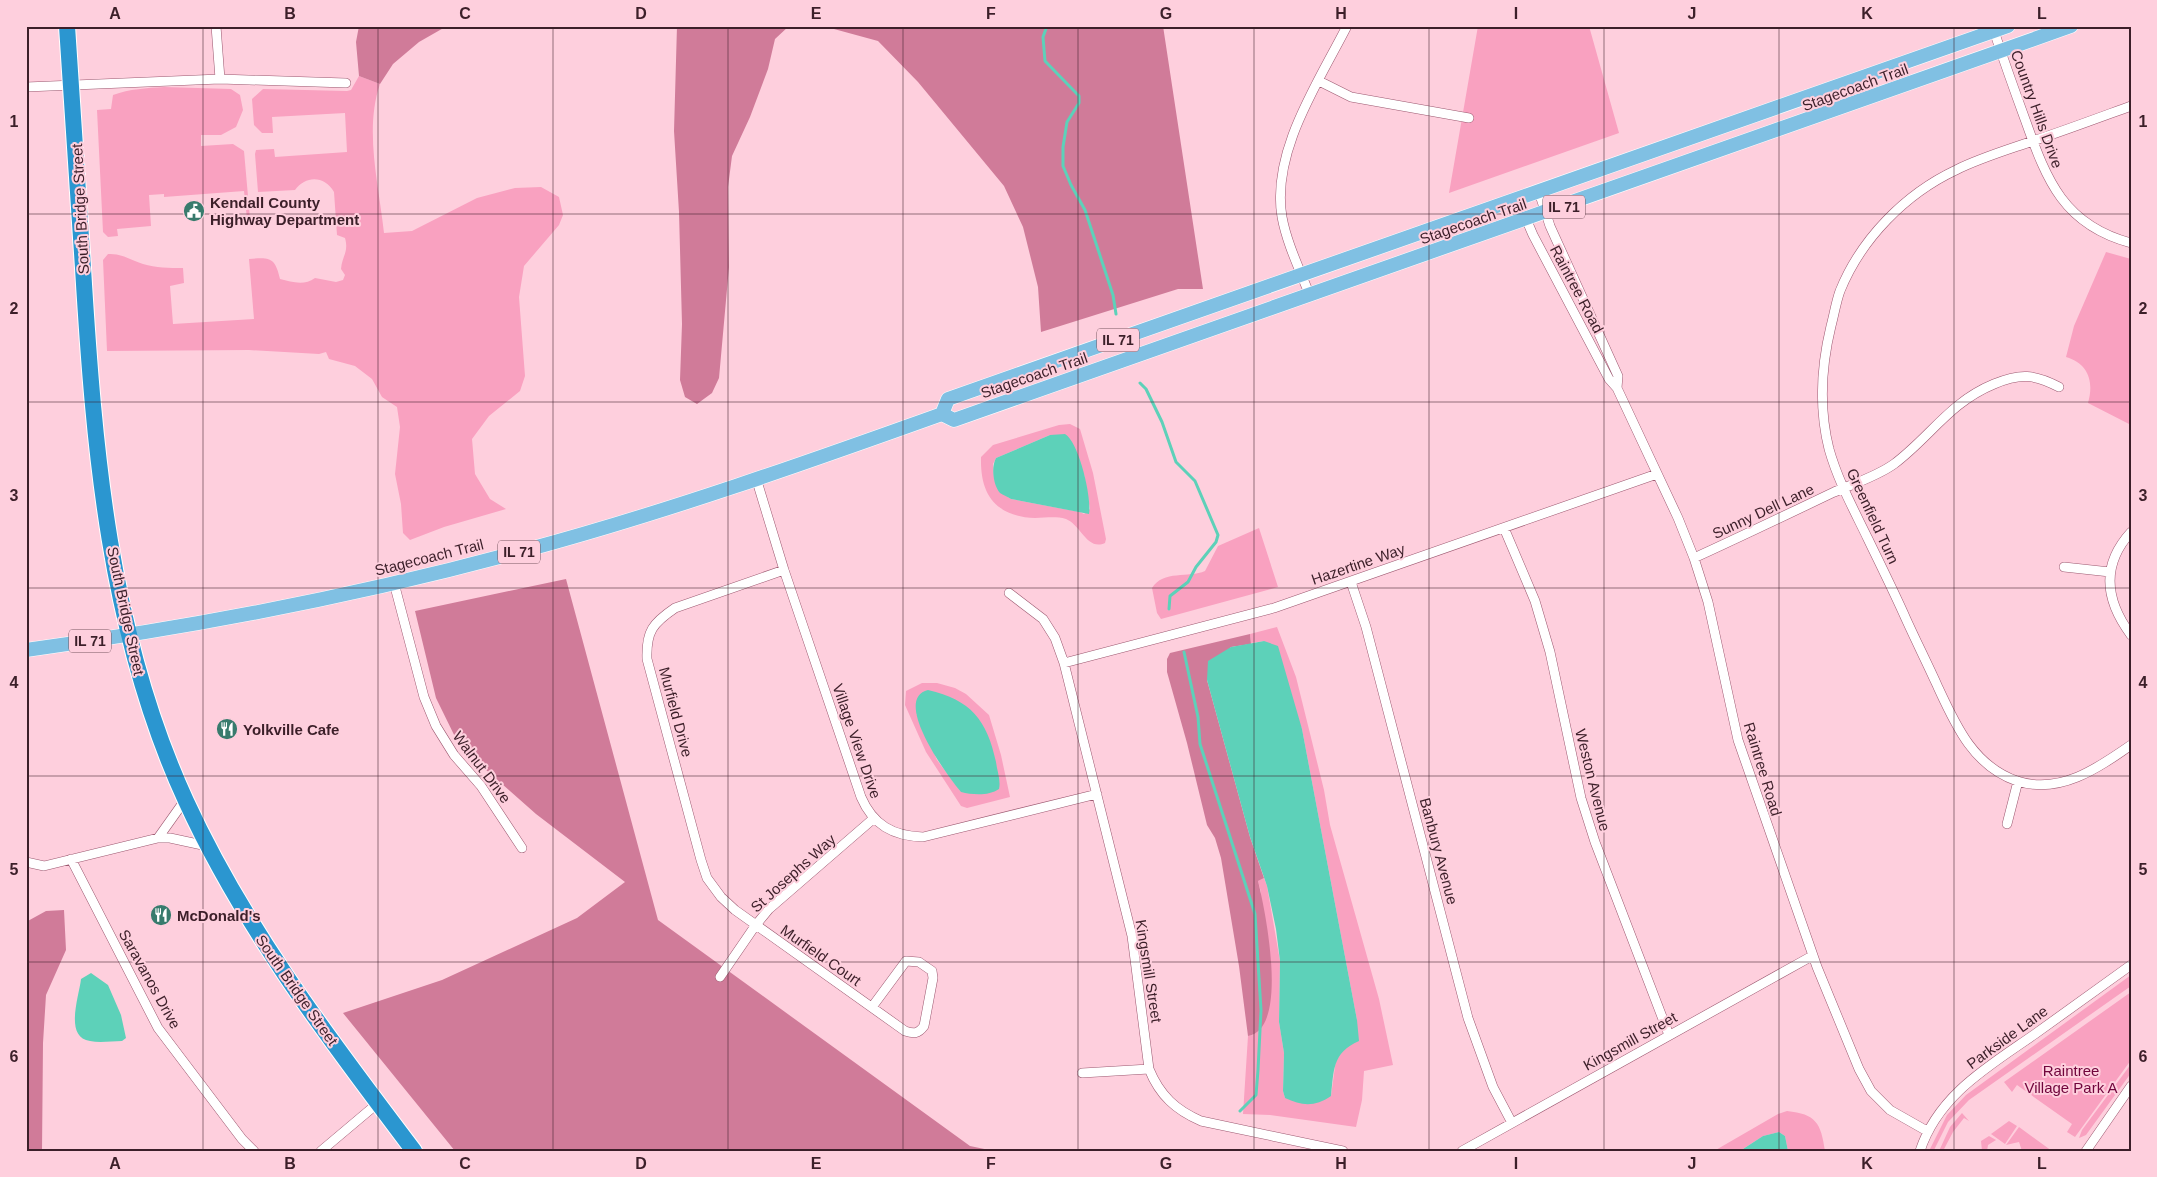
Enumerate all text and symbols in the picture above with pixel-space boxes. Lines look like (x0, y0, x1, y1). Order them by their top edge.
text: A (109, 5, 121, 22)
text: B (284, 5, 296, 22)
text: C (459, 5, 471, 22)
text: D (635, 5, 647, 22)
text: E (811, 5, 822, 22)
text: F (986, 5, 996, 22)
text: G (1160, 5, 1172, 22)
text: H (1335, 5, 1347, 22)
text: I (1514, 5, 1518, 22)
text: J (1688, 5, 1696, 22)
text: K (1861, 5, 1873, 22)
text: L (2037, 5, 2047, 22)
street label: Country Hills Drive (2008, 48, 2066, 170)
street label: Stagecoach Trail (1800, 60, 1910, 114)
text: 1 (10, 113, 19, 130)
text: 1 (2139, 113, 2148, 130)
street label: South Bridge Street (68, 142, 92, 275)
place label: Kendall County Highway Department (210, 194, 359, 228)
street label: Stagecoach Trail (1417, 195, 1529, 247)
road number: IL 71 (1543, 196, 1585, 218)
public building icon: Kendall County Highway Department (182, 199, 206, 223)
street label: Raintree Road (1547, 242, 1607, 336)
text: 2 (10, 300, 19, 317)
text: 2 (2139, 300, 2148, 317)
road number: IL 71 (1097, 328, 1139, 352)
street label: Stagecoach Trail (978, 349, 1090, 401)
street label: Greenfield Turn (1843, 466, 1903, 566)
street label: Sunny Dell Lane (1710, 480, 1816, 542)
text: 3 (10, 487, 19, 504)
text: 3 (2139, 487, 2148, 504)
street label: Stagecoach Trail (373, 535, 485, 579)
road number: IL 71 (498, 540, 540, 564)
street label: Hazertine Way (1309, 540, 1407, 588)
street label: South Bridge Street (104, 545, 148, 678)
road number: IL 71 (69, 630, 111, 652)
street label: Murfield Drive (656, 665, 696, 759)
text: 4 (10, 674, 19, 691)
text: 4 (2139, 674, 2148, 691)
street label: Village View Drive (829, 681, 885, 801)
restaurant icon: Yolkville Cafe (215, 717, 239, 741)
street label: Raintree Road (1741, 720, 1785, 818)
place label: Yolkville Cafe (243, 721, 339, 738)
street label: Weston Avenue (1572, 727, 1614, 833)
street label: Walnut Drive (450, 728, 514, 806)
street label: Banbury Avenue (1417, 796, 1461, 906)
street label: St Josephs Way (747, 830, 839, 915)
text: 5 (10, 861, 19, 878)
text: 5 (2139, 861, 2148, 878)
restaurant icon: McDonald's (149, 903, 173, 927)
place label: McDonald's (177, 907, 261, 924)
street label: Kingsmill Street (1132, 918, 1166, 1025)
street label: Murfield Court (778, 921, 865, 989)
street label: Saravanos Drive (116, 926, 184, 1032)
street label: South Bridge Street (252, 932, 342, 1049)
street label: Parkside Lane (1963, 1002, 2051, 1072)
street label: Kingsmill Street (1580, 1008, 1680, 1074)
text: 6 (10, 1048, 19, 1065)
text: 6 (2139, 1048, 2148, 1065)
park label: Raintree Village Park A (2024, 1062, 2118, 1096)
text: A (109, 1155, 121, 1172)
text: B (284, 1155, 296, 1172)
text: C (459, 1155, 471, 1172)
text: D (635, 1155, 647, 1172)
text: E (811, 1155, 822, 1172)
text: F (986, 1155, 996, 1172)
text: G (1160, 1155, 1172, 1172)
text: H (1335, 1155, 1347, 1172)
text: I (1514, 1155, 1518, 1172)
text: J (1688, 1155, 1696, 1172)
text: K (1861, 1155, 1873, 1172)
text: L (2037, 1155, 2047, 1172)

